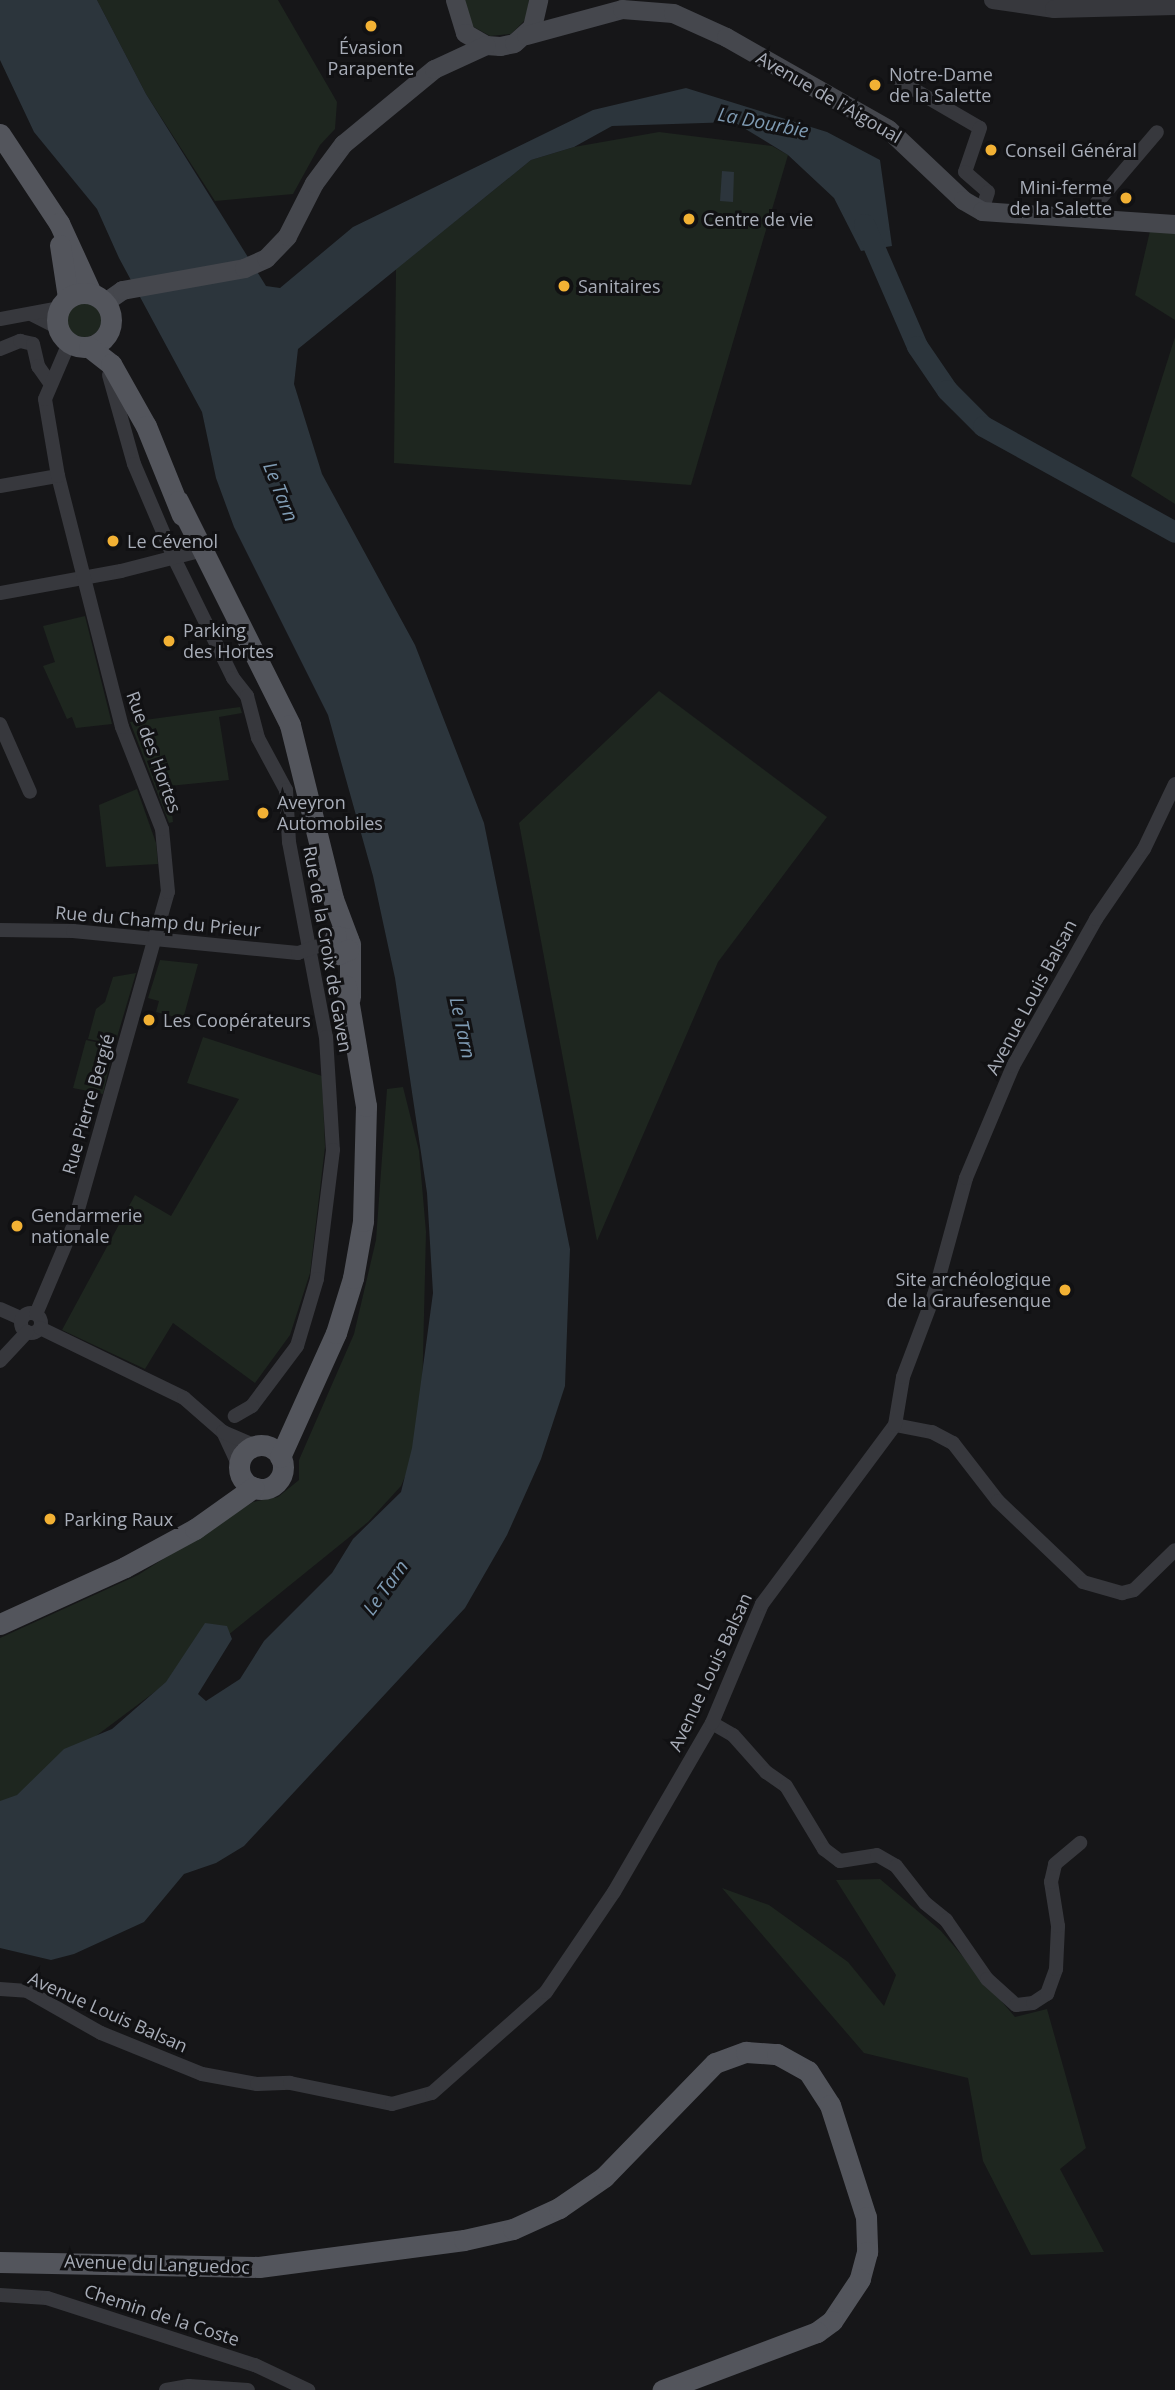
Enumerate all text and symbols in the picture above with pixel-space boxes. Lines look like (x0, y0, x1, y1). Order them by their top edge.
marker: Évasion Parapente (363, 18, 379, 34)
place label: Évasion Parapente (328, 37, 414, 80)
street label: Avenue de l'Aigoual (753, 47, 905, 147)
place label: Notre-Dame de la Salette (889, 64, 993, 106)
marker: Notre-Dame de la Salette (867, 77, 883, 93)
water label: La Dourbie (716, 103, 810, 143)
place label: Conseil Général (1005, 139, 1137, 161)
marker: Conseil Général (983, 142, 999, 158)
place label: Mini-ferme de la Salette (1010, 177, 1112, 220)
marker: Mini-ferme de la Salette (1118, 190, 1134, 206)
place label: Centre de vie (703, 208, 813, 230)
marker: Centre de vie (681, 211, 697, 227)
place label: Sanitaires (578, 275, 660, 297)
marker: Sanitaires (556, 278, 572, 294)
water label: Le Tarn (258, 459, 302, 525)
place label: Le Cévenol (127, 530, 218, 552)
marker: Le Cévenol (105, 533, 121, 549)
place label: Parking des Hortes (183, 620, 274, 662)
marker: Parking des Hortes (161, 633, 177, 649)
street label: Rue des Hortes (122, 688, 186, 816)
place label: Aveyron Automobiles (277, 792, 383, 834)
marker: Aveyron Automobiles (255, 805, 271, 821)
street label: Rue de la Croix de Gaven (299, 844, 357, 1054)
street label: Rue du Champ du Prieur (54, 901, 262, 941)
street label: Avenue Louis Balsan (981, 916, 1081, 1078)
water label: Le Tarn (444, 995, 480, 1061)
place label: Les Coopérateurs (163, 1009, 311, 1031)
marker: Les Coopérateurs (141, 1012, 157, 1028)
street label: Rue Pierre Bergié (58, 1031, 118, 1177)
place label: Gendarmerie nationale (31, 1205, 142, 1248)
marker: Gendarmerie nationale (9, 1218, 25, 1234)
place label: Site archéologique de la Graufesenque (886, 1269, 1051, 1312)
marker: Site archéologique de la Graufesenque (1057, 1282, 1073, 1298)
place label: Parking Raux (64, 1508, 173, 1530)
marker: Parking Raux (42, 1511, 58, 1527)
water label: Le Tarn (359, 1556, 413, 1620)
street label: Avenue Louis Balsan (664, 1589, 756, 1755)
street label: Avenue Louis Balsan (25, 1967, 191, 2057)
street label: Avenue du Languedoc (64, 2250, 250, 2278)
street label: Chemin de la Coste (82, 2280, 242, 2350)

